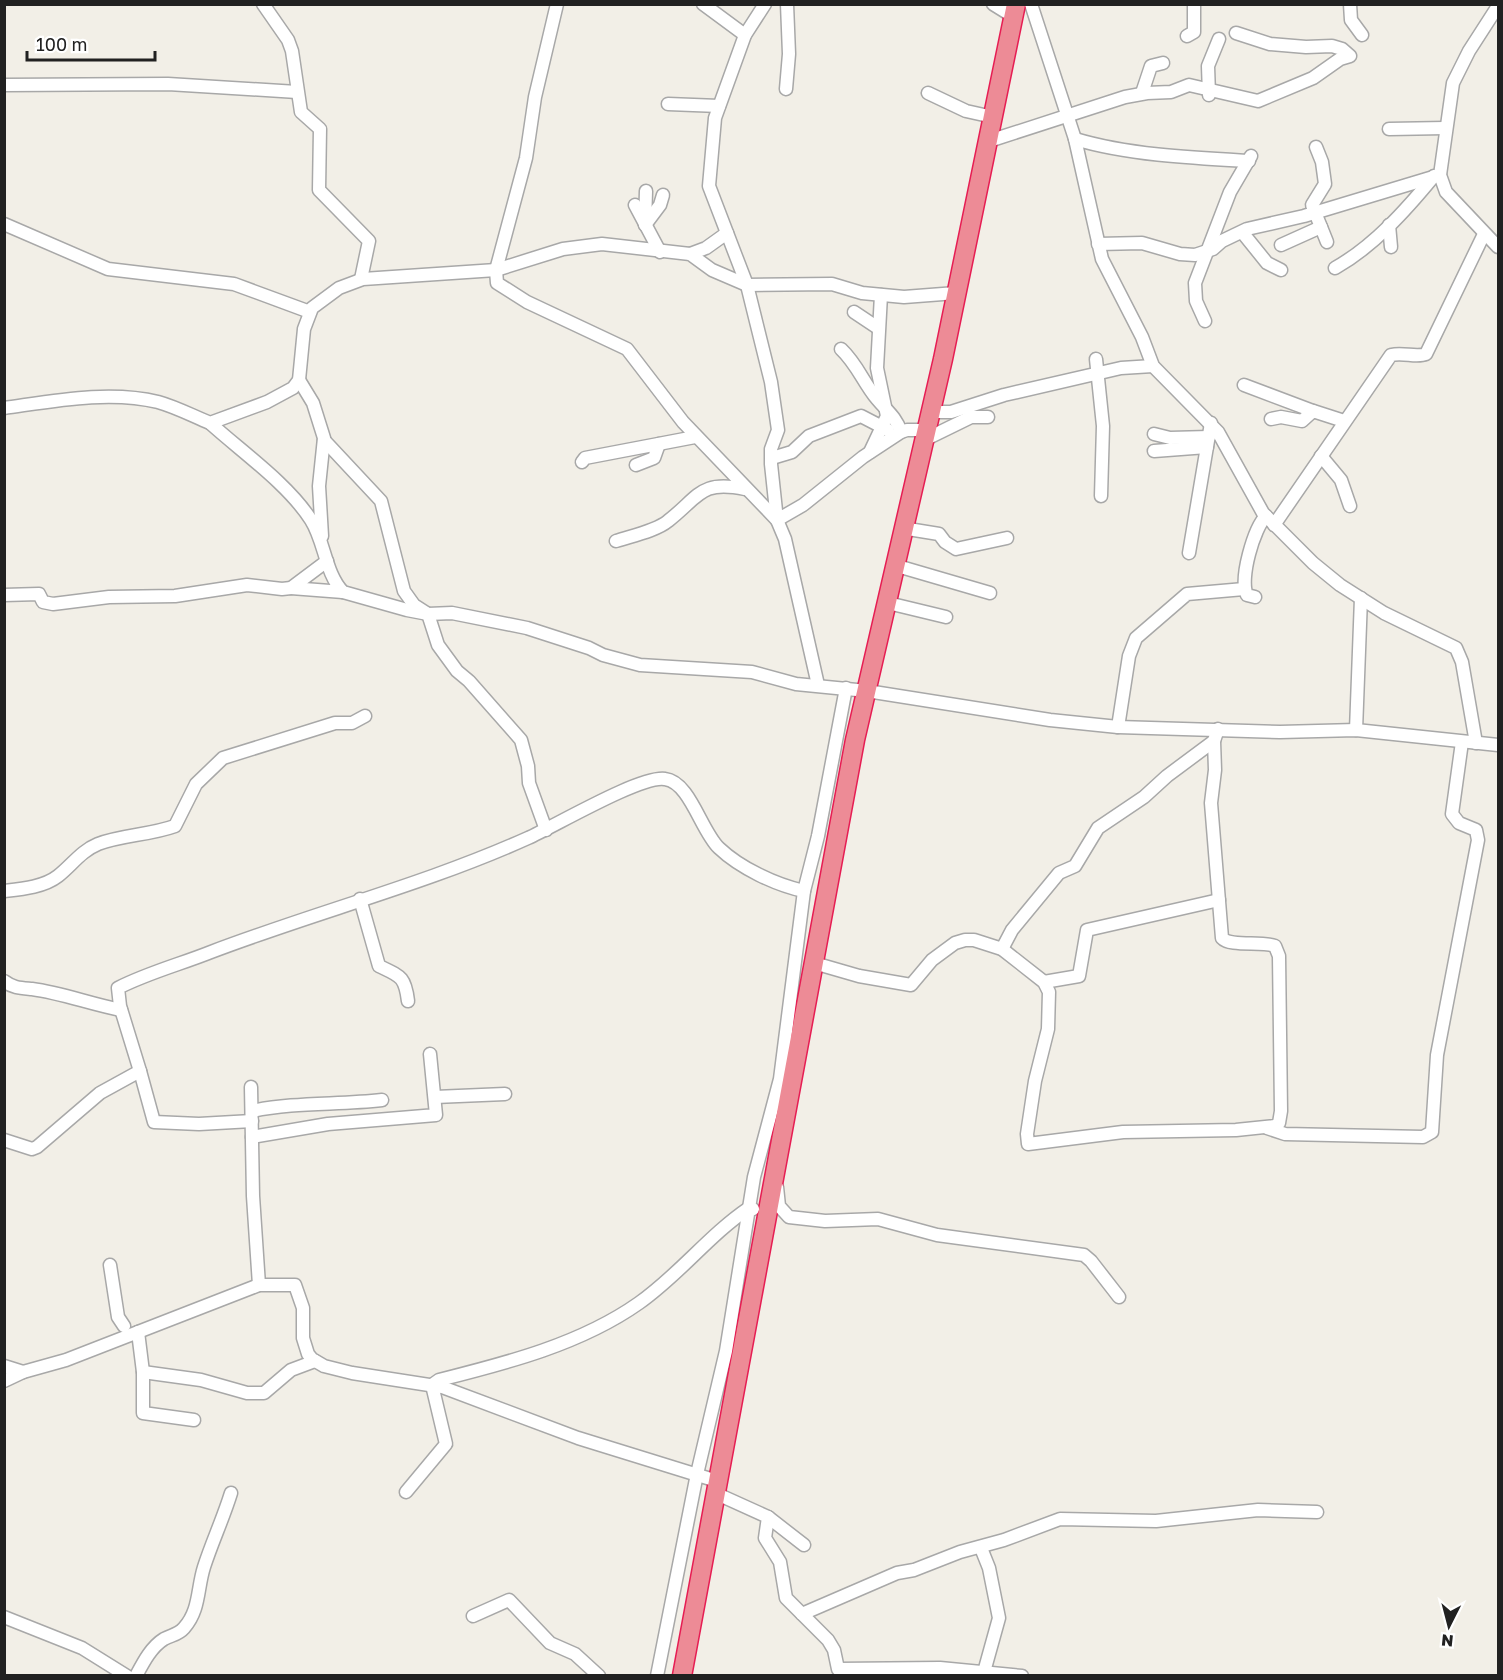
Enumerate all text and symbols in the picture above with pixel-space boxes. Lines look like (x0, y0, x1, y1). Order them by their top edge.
scale bar (27, 24, 154, 62)
text: 100 m (36, 33, 87, 55)
north arrow (1419, 1596, 1479, 1656)
text: N (1440, 1630, 1455, 1651)

